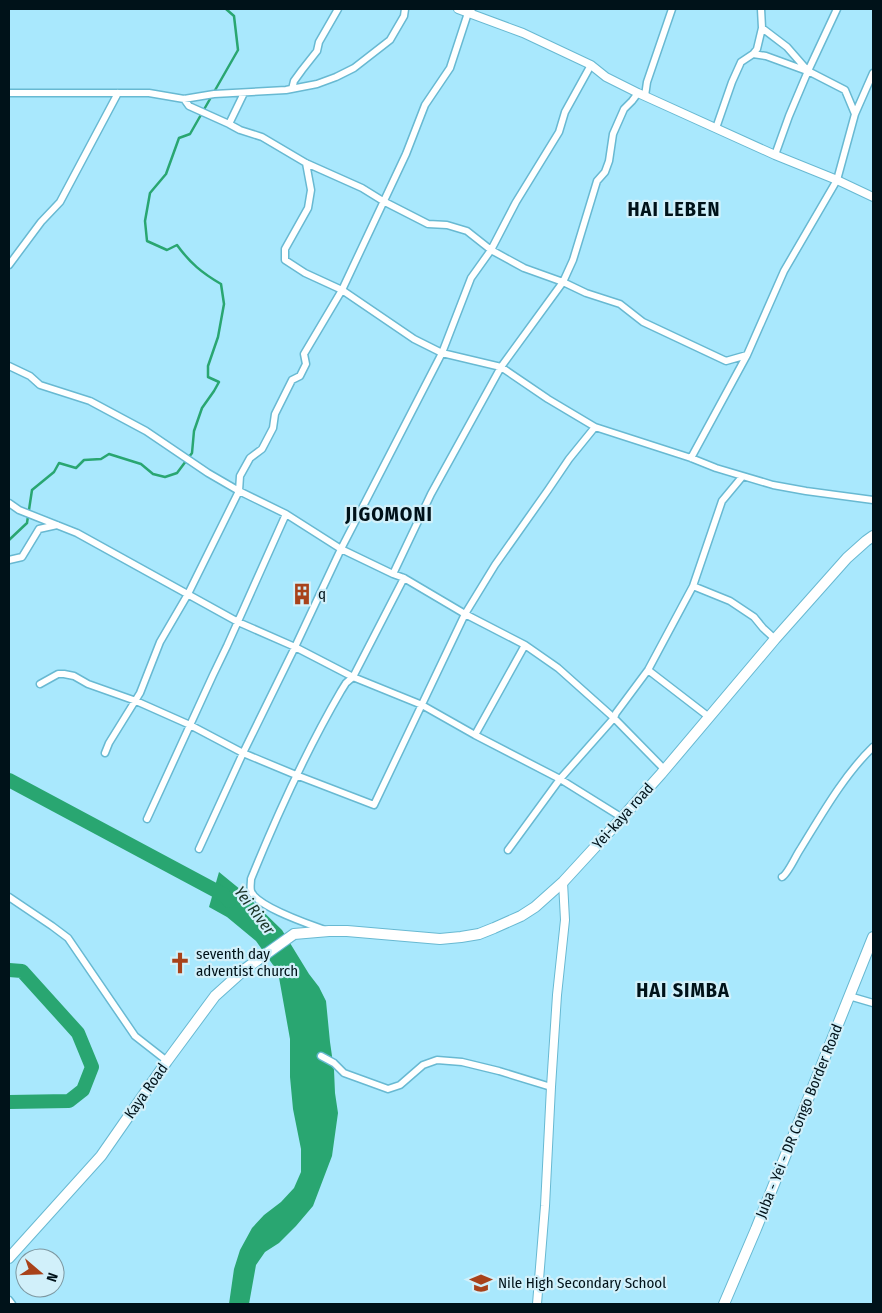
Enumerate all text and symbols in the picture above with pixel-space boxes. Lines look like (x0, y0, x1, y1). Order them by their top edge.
district label: HAI LEBEN (628, 197, 720, 221)
district label: JIGOMONI (344, 502, 433, 526)
building icon: q (289, 581, 315, 607)
place label: q (318, 585, 326, 603)
street label: Yei-kaya road (589, 779, 657, 853)
water label: Yei River (230, 883, 279, 938)
place label: seventh day adventist church (196, 945, 298, 980)
church icon: seventh day adventist church (167, 950, 193, 976)
district label: HAI SIMBA (636, 978, 730, 1002)
street label: Juba - Yei - DR Congo Border Road (752, 1021, 846, 1221)
street label: Kaya Road (120, 1060, 172, 1122)
north arrow (15, 1248, 65, 1298)
text: N (42, 1270, 61, 1284)
school or university icon: Nile High Secondary School (468, 1270, 494, 1296)
place label: Nile High Secondary School (498, 1274, 666, 1292)

